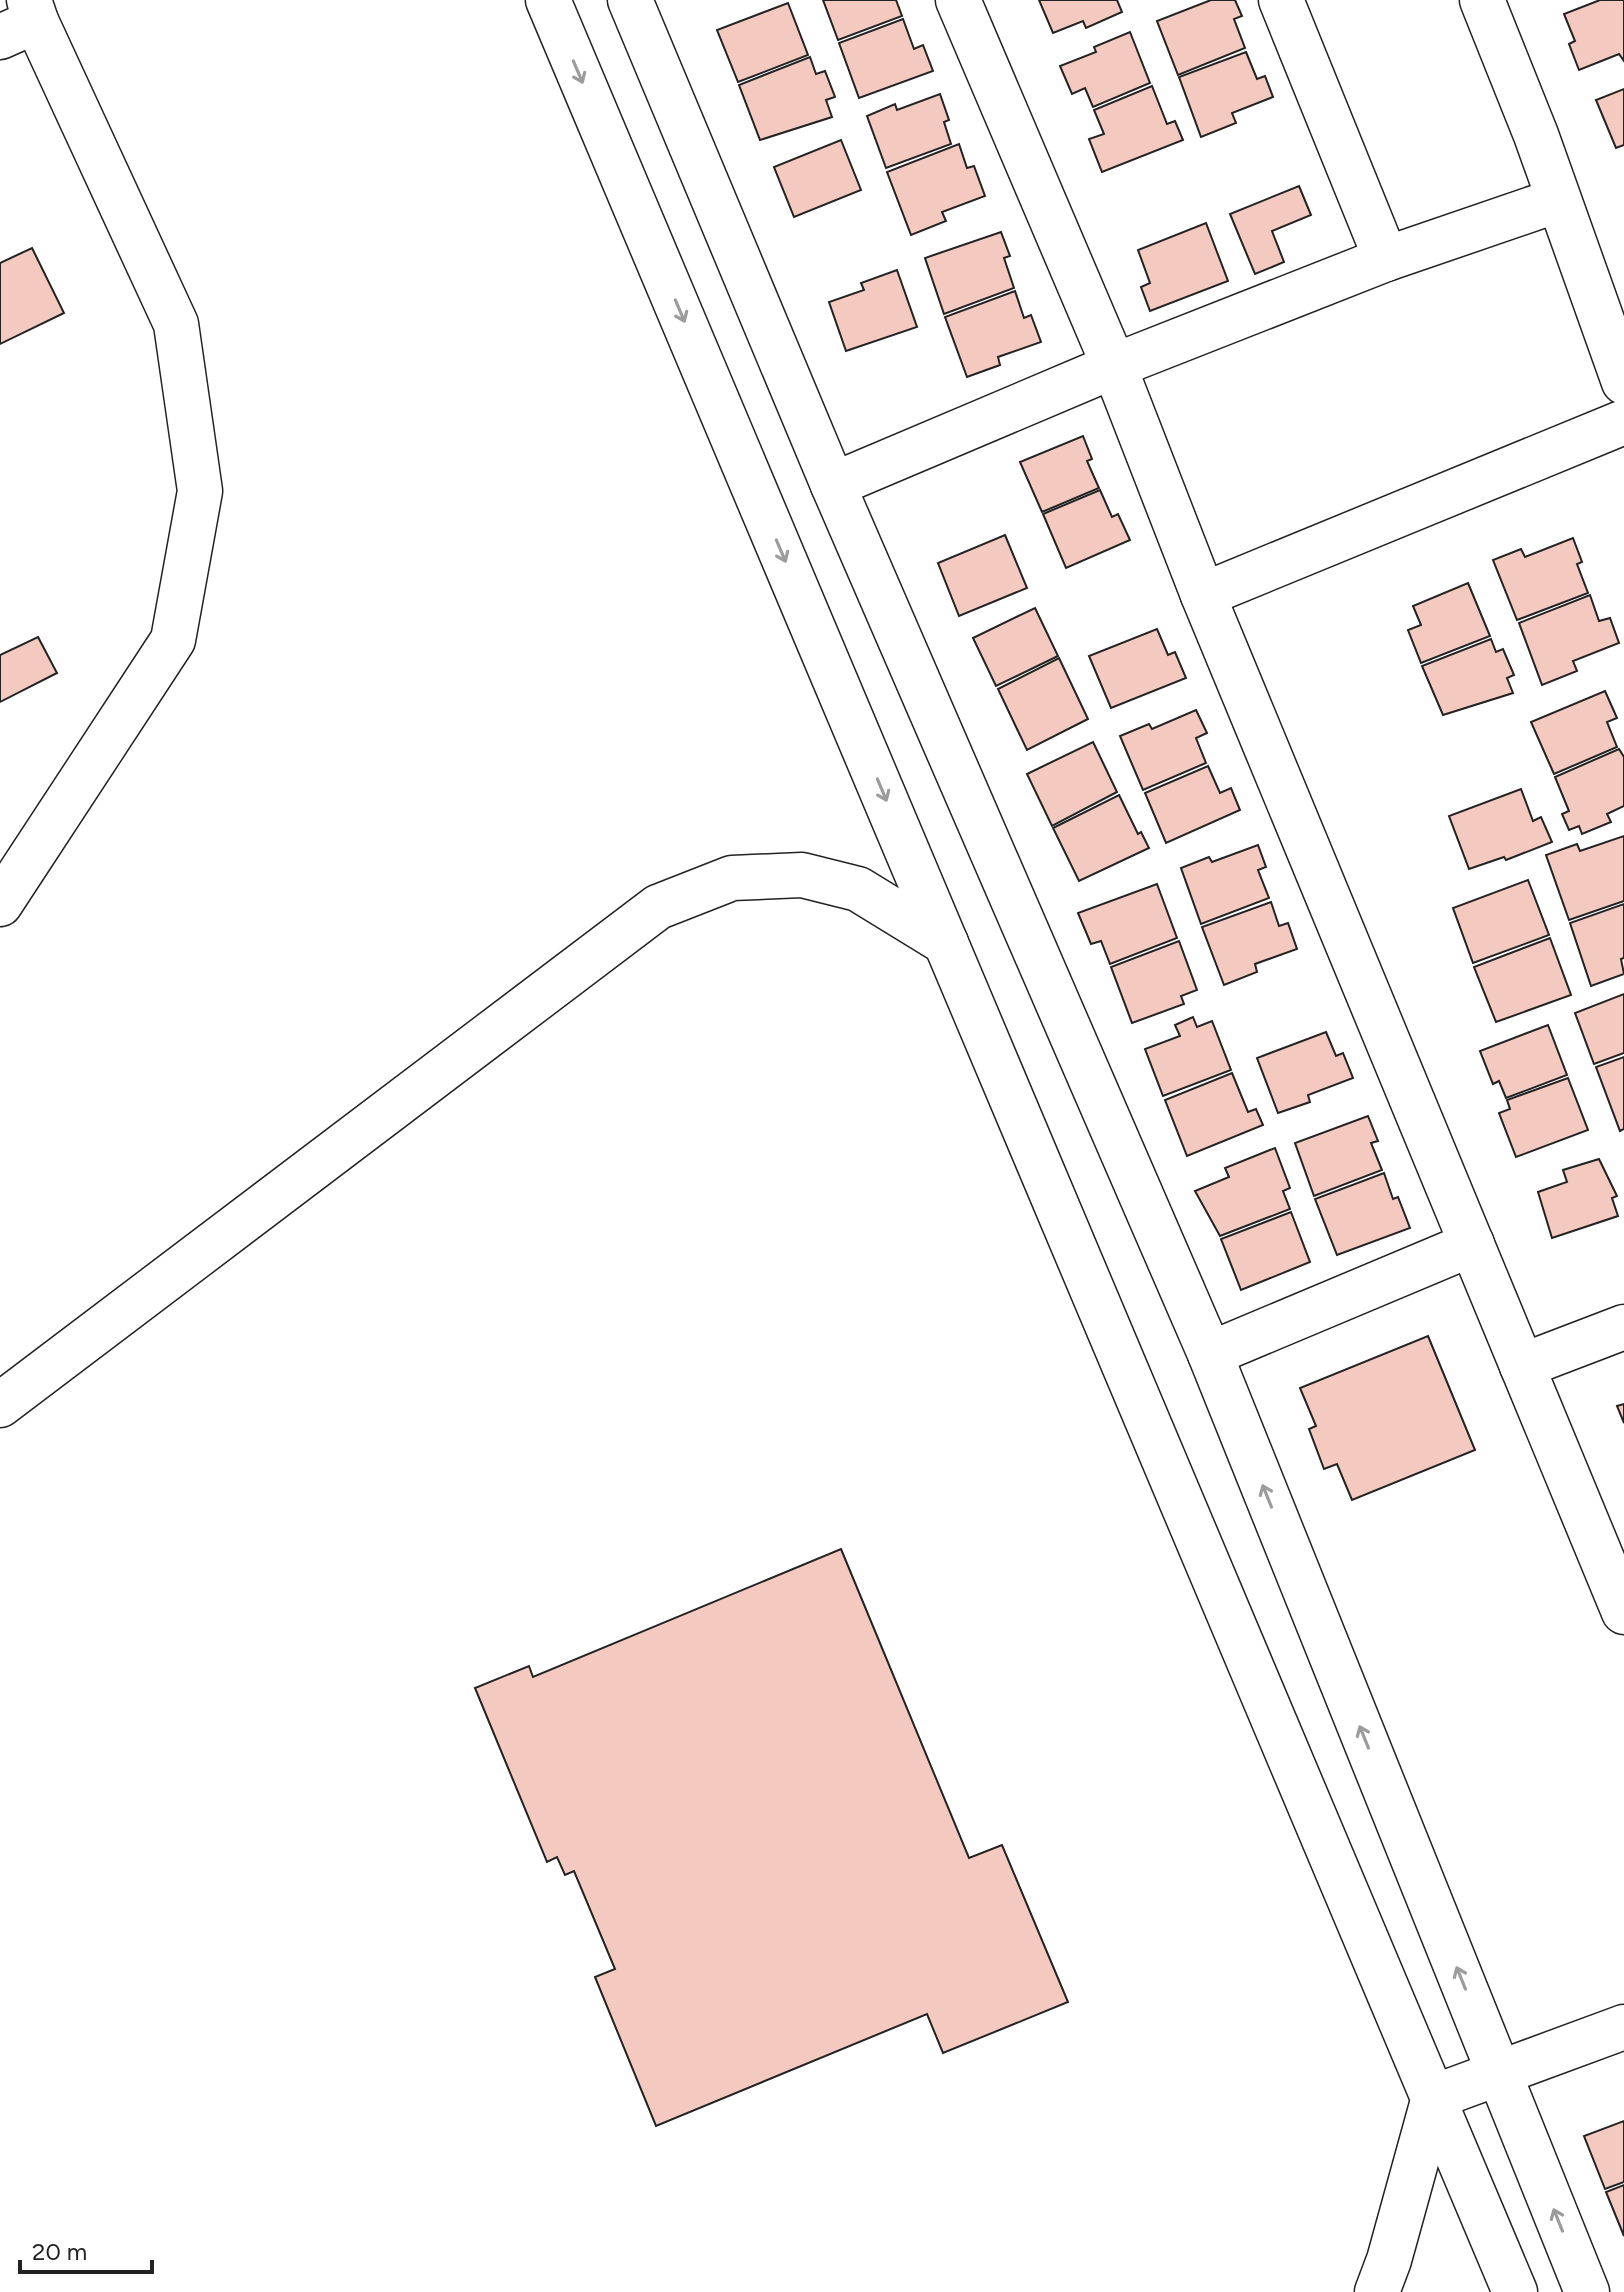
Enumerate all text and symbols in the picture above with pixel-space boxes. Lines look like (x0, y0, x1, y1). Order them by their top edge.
one-way arrow (572, 59, 587, 84)
one-way arrow (673, 298, 688, 323)
one-way arrow (774, 538, 789, 563)
one-way arrow (876, 777, 890, 802)
one-way arrow (1259, 1484, 1273, 1509)
one-way arrow (1356, 1725, 1370, 1750)
one-way arrow (1452, 1967, 1467, 1991)
one-way arrow (1550, 2208, 1564, 2233)
scale bar (20, 2224, 152, 2274)
text: 20 m (32, 2237, 87, 2266)

